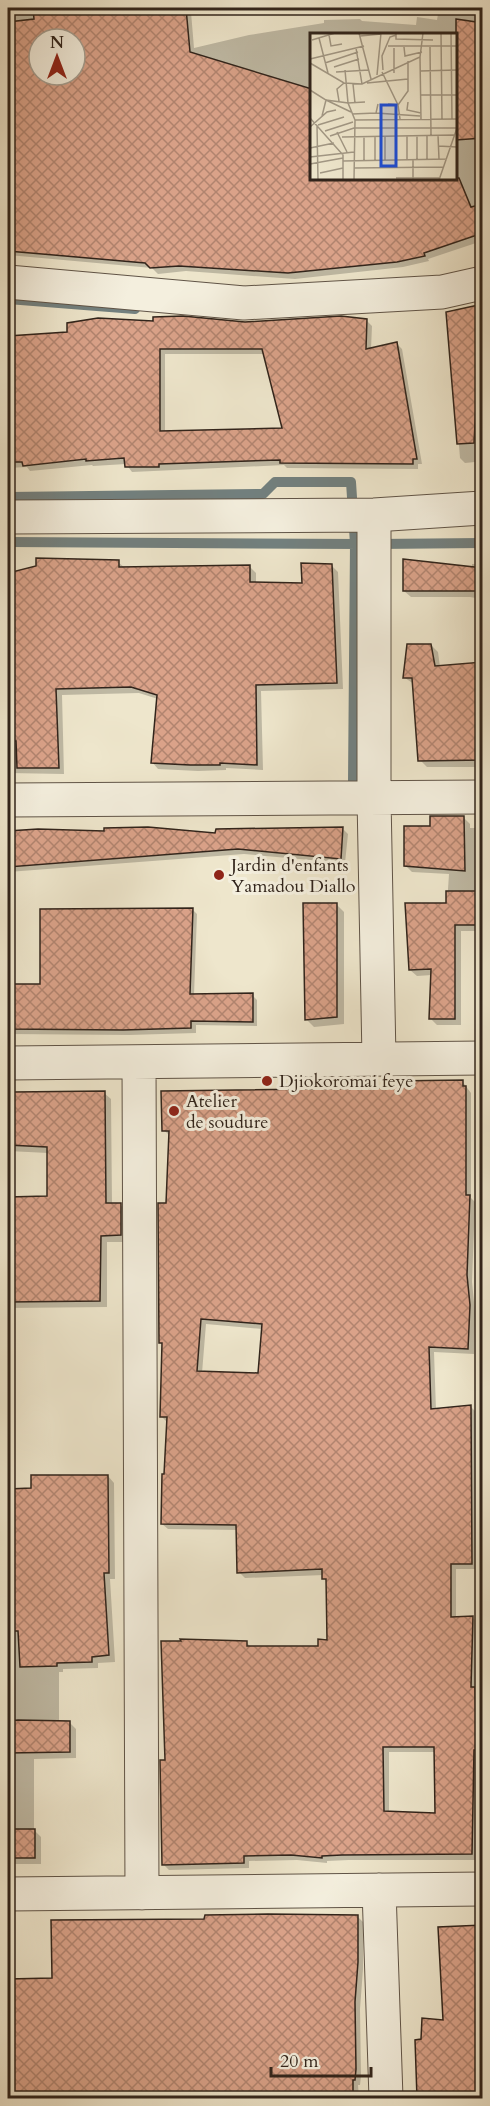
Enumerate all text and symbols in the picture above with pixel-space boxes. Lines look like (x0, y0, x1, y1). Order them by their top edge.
north arrow (27, 27, 87, 87)
text: N (50, 32, 64, 54)
inset map (310, 33, 457, 180)
place label: Jardin d'enfants Yamadou Diallo (228, 853, 356, 899)
marker: Jardin d'enfants Yamadou Diallo (212, 868, 226, 882)
place label: Djiokoromai feye (279, 1069, 413, 1094)
marker: Djiokoromai feye (260, 1074, 274, 1088)
place label: Atelier de soudure (186, 1089, 268, 1135)
marker: Atelier de soudure (167, 1104, 181, 1118)
scale bar (271, 2040, 372, 2078)
text: 20 m (280, 2049, 319, 2074)

